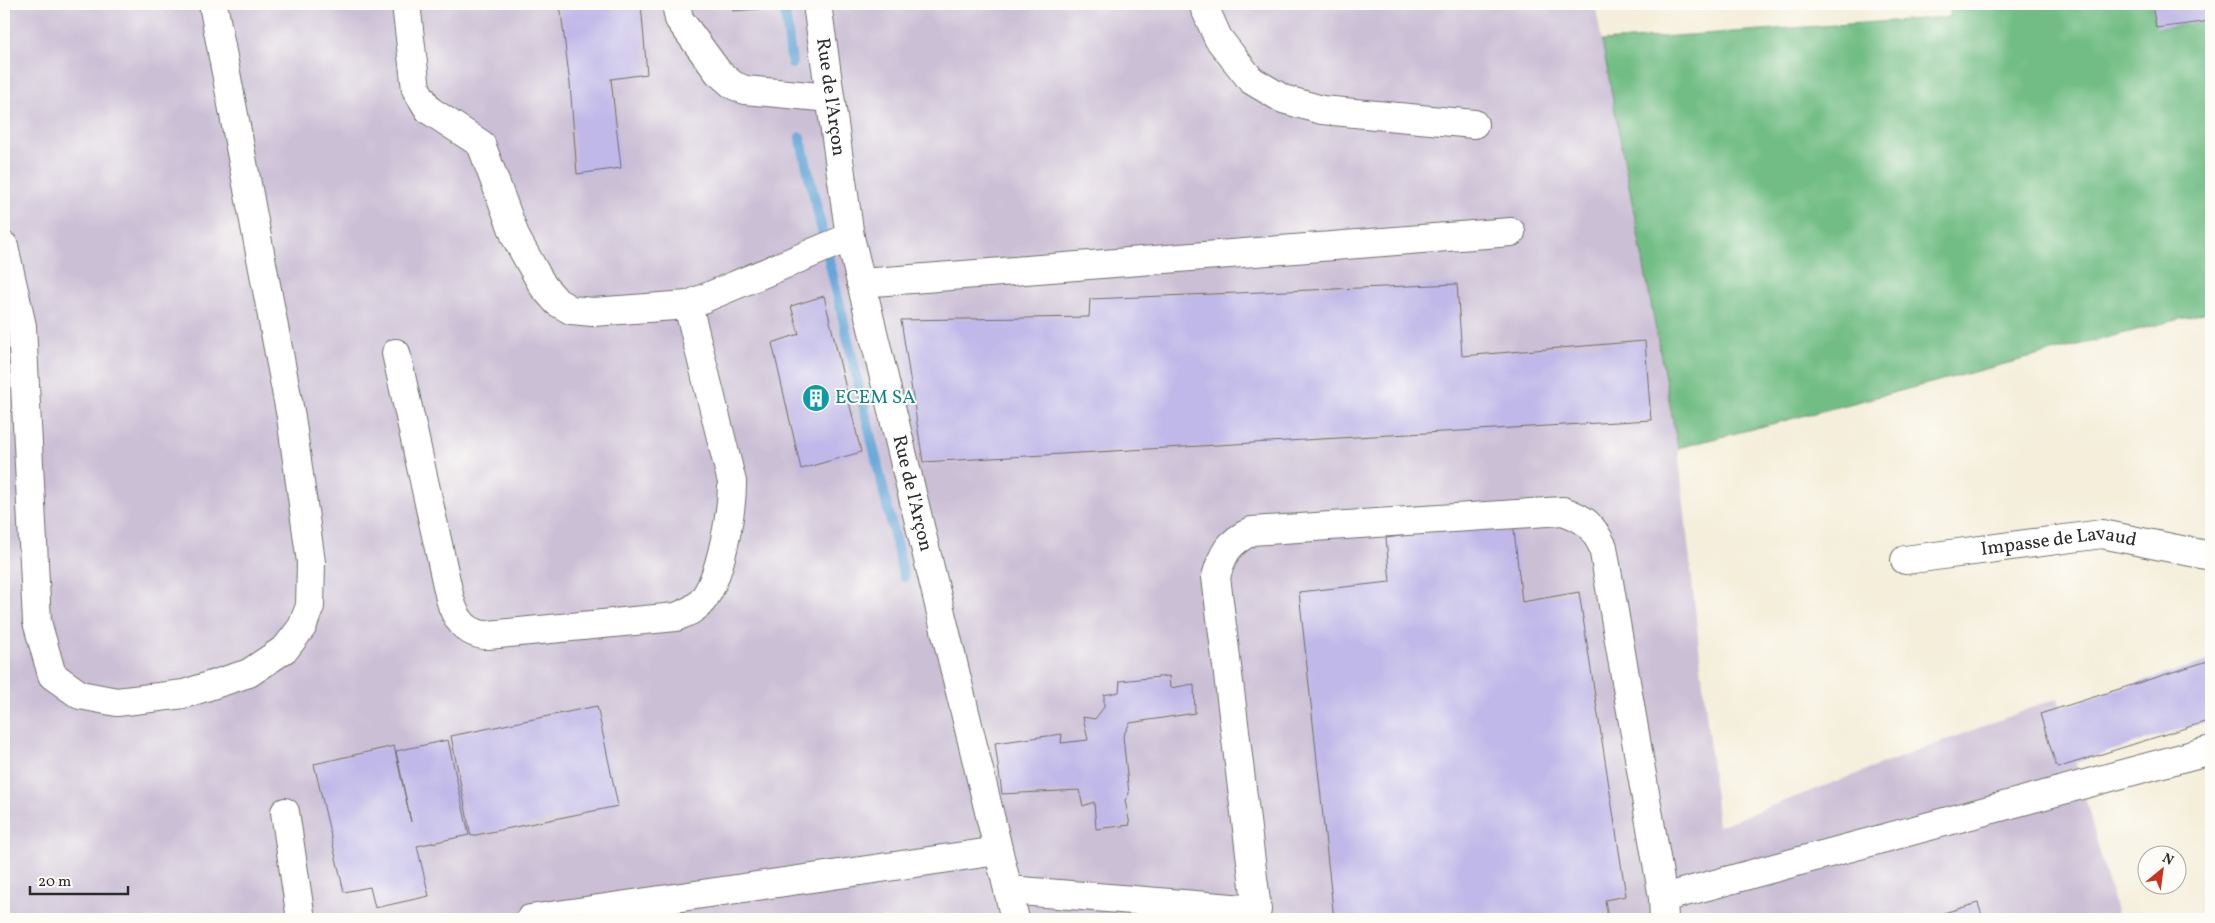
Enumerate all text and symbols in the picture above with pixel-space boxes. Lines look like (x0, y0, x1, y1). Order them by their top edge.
street label: Rue de l'Arçon (809, 36, 851, 158)
building icon: ECEM SA (801, 383, 831, 413)
place label: ECEM SA (835, 385, 916, 411)
street label: Rue de l'Arçon (885, 432, 939, 554)
street label: Impasse de Lavaud (1979, 521, 2139, 563)
north arrow (2138, 846, 2188, 896)
text: N (2159, 849, 2177, 871)
scale bar (30, 863, 128, 895)
text: 20 m (38, 872, 71, 893)

